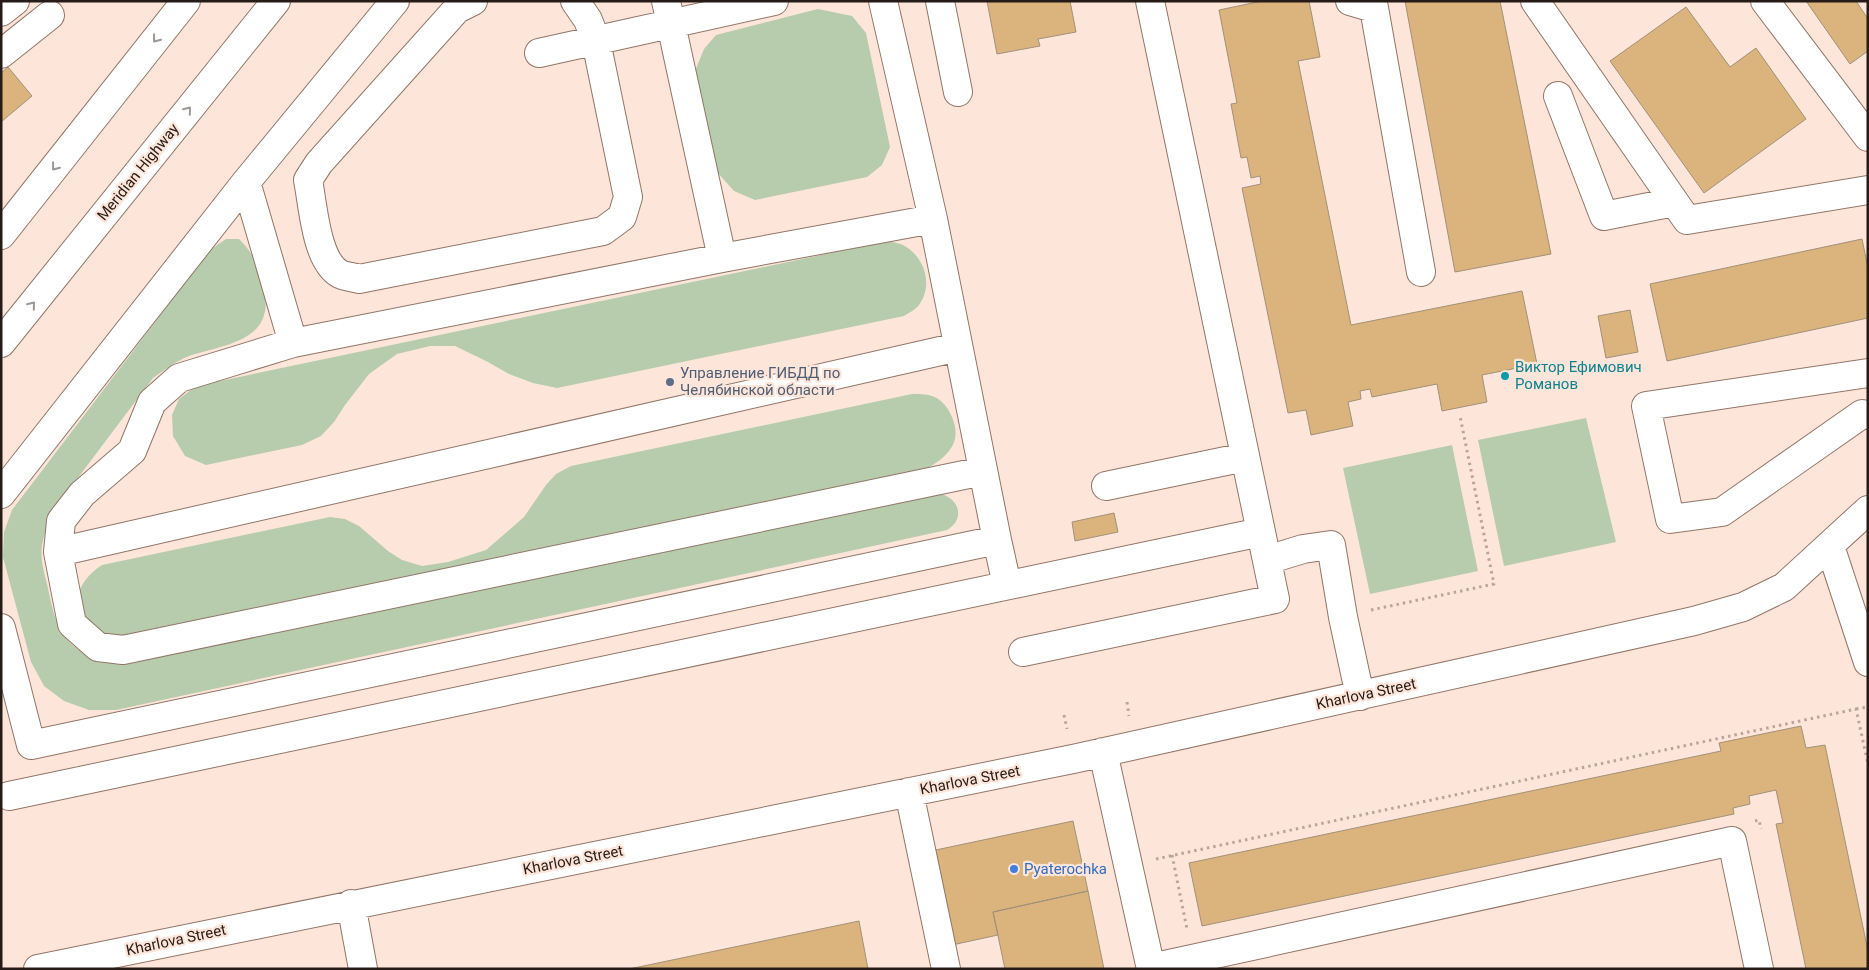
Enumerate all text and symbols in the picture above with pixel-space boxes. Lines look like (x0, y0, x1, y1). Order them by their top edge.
one-way arrow (153, 34, 162, 43)
one-way arrow (183, 107, 192, 116)
street label: Meridian Highway (93, 120, 183, 224)
one-way arrow (53, 161, 61, 170)
one-way arrow (26, 302, 35, 311)
place label: Виктор Ефимович Романов (1515, 358, 1642, 393)
place label: Управление ГИБДД по Челябинской области (680, 364, 840, 399)
marker: Виктор Ефимович Романов (1499, 370, 1511, 382)
marker: Управление ГИБДД по Челябинской области (664, 376, 676, 388)
street label: Kharlova Street (1314, 675, 1418, 713)
street label: Kharlova Street (918, 761, 1022, 799)
street label: Kharlova Street (521, 841, 625, 879)
place label: Pyaterochka (1024, 860, 1107, 878)
marker: Pyaterochka (1008, 863, 1020, 875)
street label: Kharlova Street (124, 921, 228, 959)

